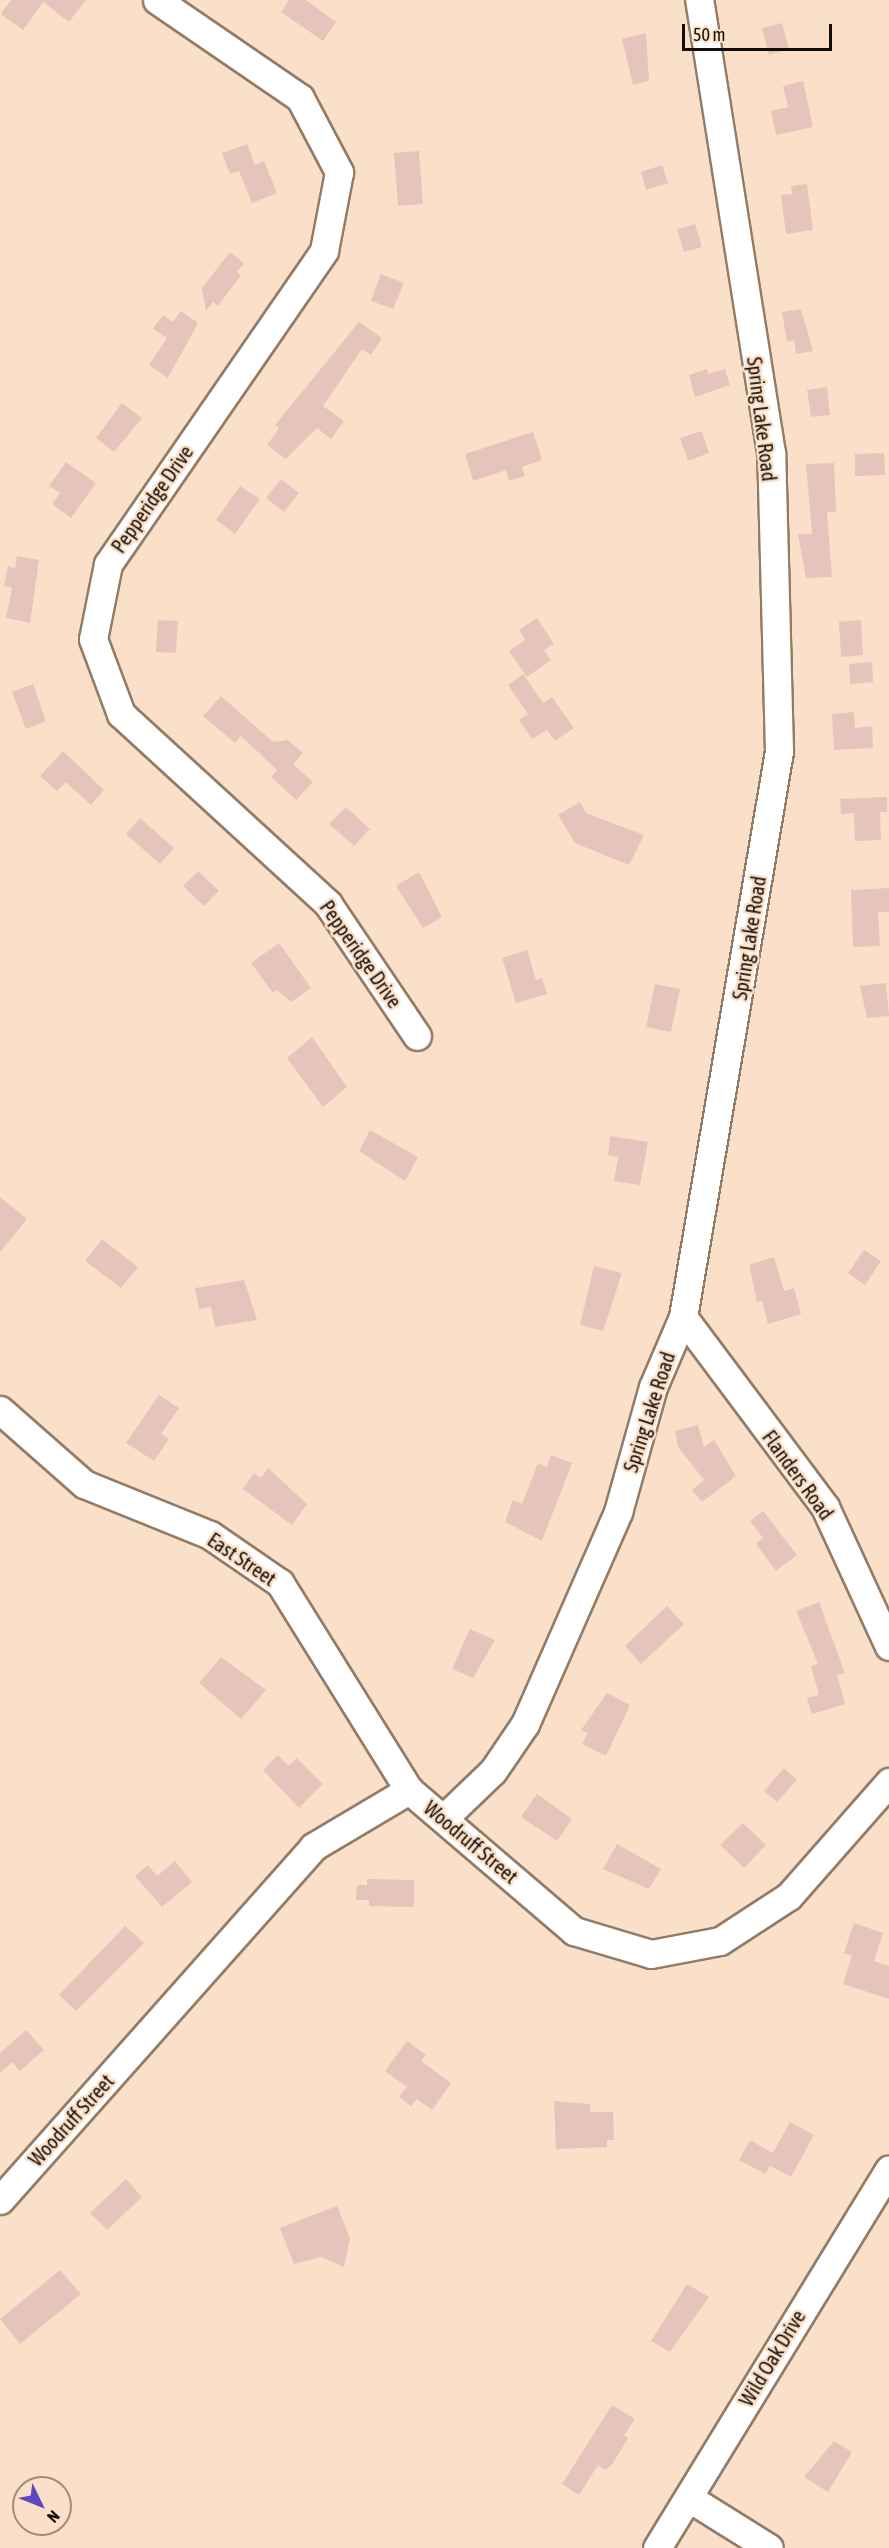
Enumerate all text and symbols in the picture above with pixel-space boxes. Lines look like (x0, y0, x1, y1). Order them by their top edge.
scale bar (685, 12, 835, 50)
text: 50 m (693, 24, 725, 45)
street label: Spring Lake Road (742, 356, 782, 482)
street label: Pepperidge Drive (106, 441, 198, 557)
street label: Spring Lake Road (727, 874, 771, 1002)
street label: Pepperidge Drive (315, 896, 407, 1012)
street label: Spring Lake Road (618, 1349, 680, 1475)
street label: Flanders Road (757, 1426, 839, 1524)
street label: East Street (203, 1527, 281, 1591)
street label: Woodruff Street (419, 1796, 523, 1888)
street label: Woodruff Street (24, 2069, 118, 2171)
street label: Wild Oak Drive (734, 2306, 810, 2410)
north arrow (12, 2476, 72, 2536)
text: N (44, 2507, 64, 2527)

